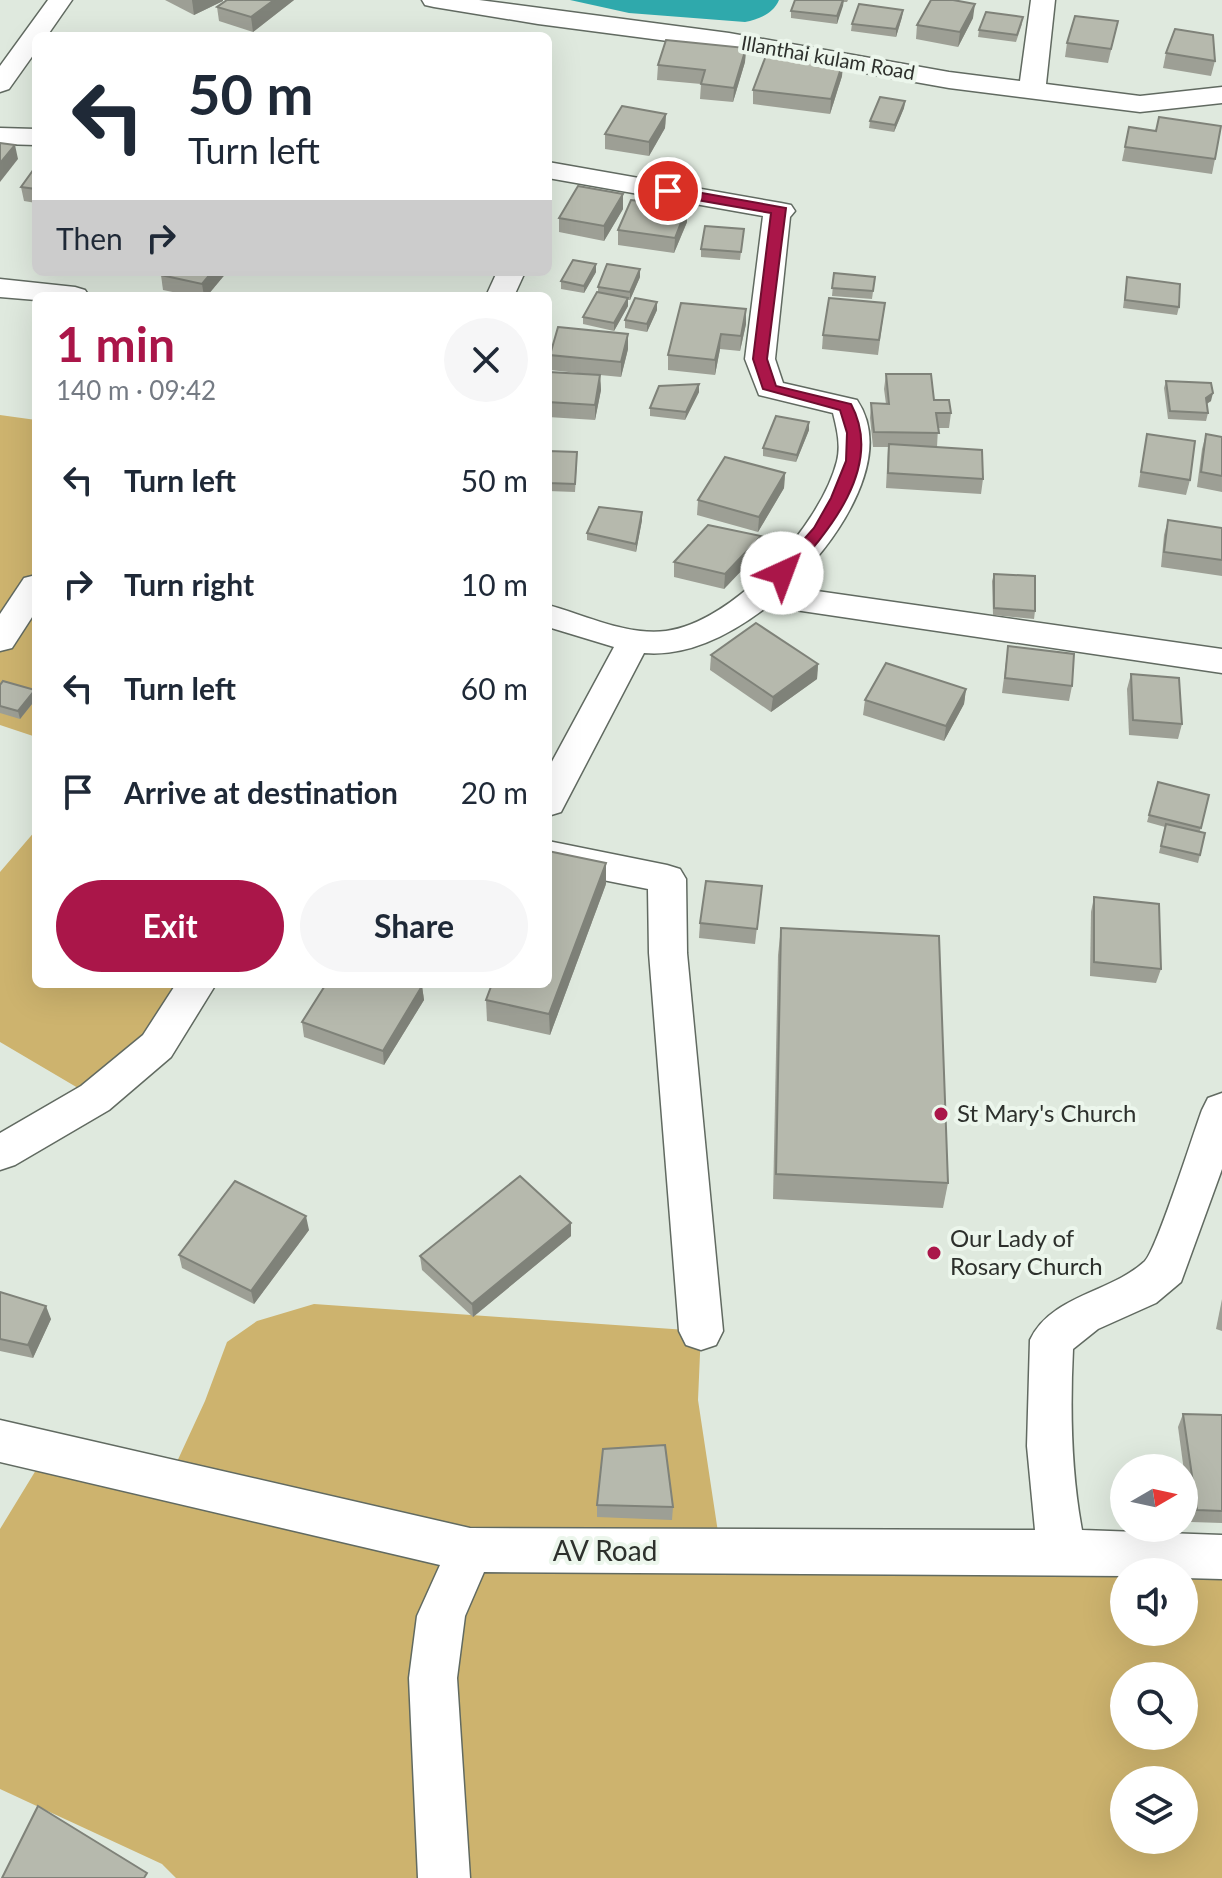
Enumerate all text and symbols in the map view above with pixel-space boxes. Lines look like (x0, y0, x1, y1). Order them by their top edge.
street label: Illanthai kulam Road (739, 30, 917, 84)
text: 50 m (188, 60, 313, 127)
icon: left (56, 64, 160, 168)
text: Turn left (188, 128, 320, 172)
pin (634, 157, 702, 225)
icon: arrive (646, 169, 690, 213)
icon: right (139, 216, 183, 260)
text: Then (56, 220, 123, 256)
text: 1 min (56, 315, 175, 372)
button: close (444, 318, 528, 402)
text: 140 m · 09:42 (56, 374, 216, 406)
icon: left (56, 458, 100, 502)
text: Turn left (124, 462, 236, 498)
text: 50 m (461, 462, 528, 498)
position arrow (740, 531, 824, 615)
icon: right (56, 562, 100, 606)
text: Turn right (124, 566, 254, 602)
text: 10 m (461, 566, 528, 602)
icon: left (56, 666, 100, 710)
text: Turn left (124, 670, 236, 706)
text: 60 m (461, 670, 528, 706)
icon: arrive (56, 770, 100, 814)
text: Arrive at destination (124, 774, 398, 810)
text: 20 m (461, 774, 528, 810)
button: Exit (56, 880, 284, 972)
button: Share (300, 880, 528, 972)
place label: St Mary's Church (957, 1098, 1136, 1127)
marker: St Mary's Church (932, 1105, 950, 1123)
place label: Our Lady of Rosary Church (950, 1223, 1103, 1280)
marker: Our Lady of Rosary Church (925, 1244, 943, 1262)
north arrow (1110, 1454, 1198, 1542)
map controls (1110, 1454, 1198, 1854)
street label: AV Road (553, 1533, 657, 1567)
button: sound (1110, 1558, 1198, 1646)
button: search (1110, 1662, 1198, 1750)
button: layers (1110, 1766, 1198, 1854)

